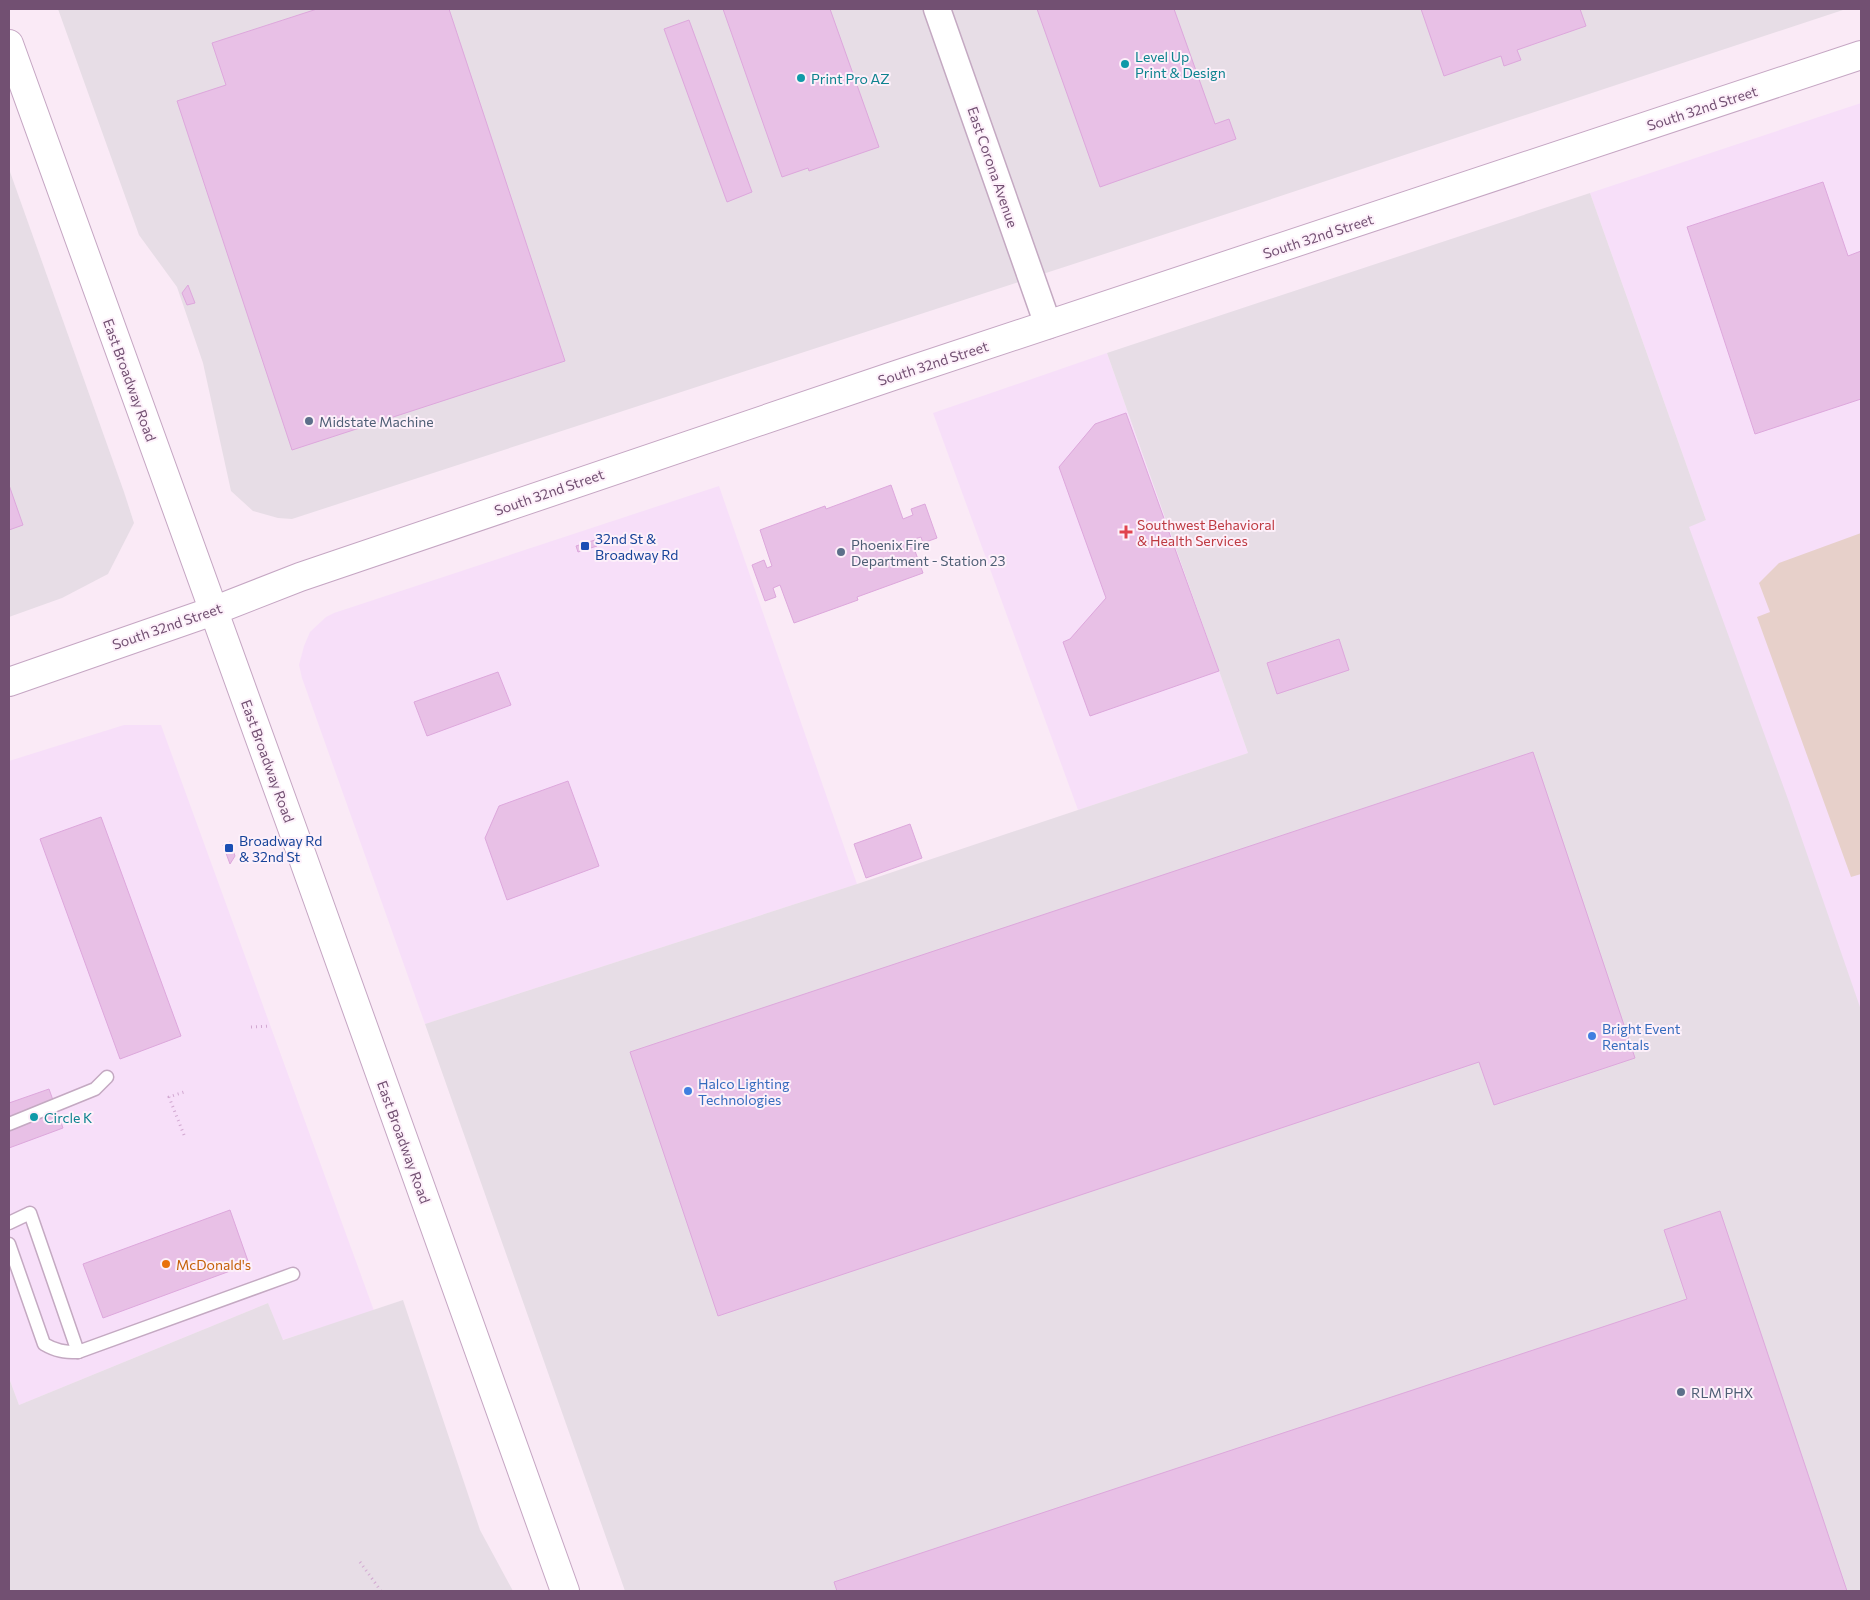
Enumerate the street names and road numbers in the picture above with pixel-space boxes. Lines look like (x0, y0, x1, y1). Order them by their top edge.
street label: South 32nd Street (1645, 82, 1760, 134)
street label: East Corona Avenue (964, 104, 1022, 230)
street label: South 32nd Street (1261, 210, 1376, 262)
street label: East Broadway Road (100, 316, 160, 444)
street label: South 32nd Street (876, 337, 991, 389)
street label: South 32nd Street (492, 465, 606, 519)
street label: South 32nd Street (110, 599, 224, 653)
street label: East Broadway Road (238, 697, 298, 825)
street label: East Broadway Road (374, 1078, 434, 1206)

